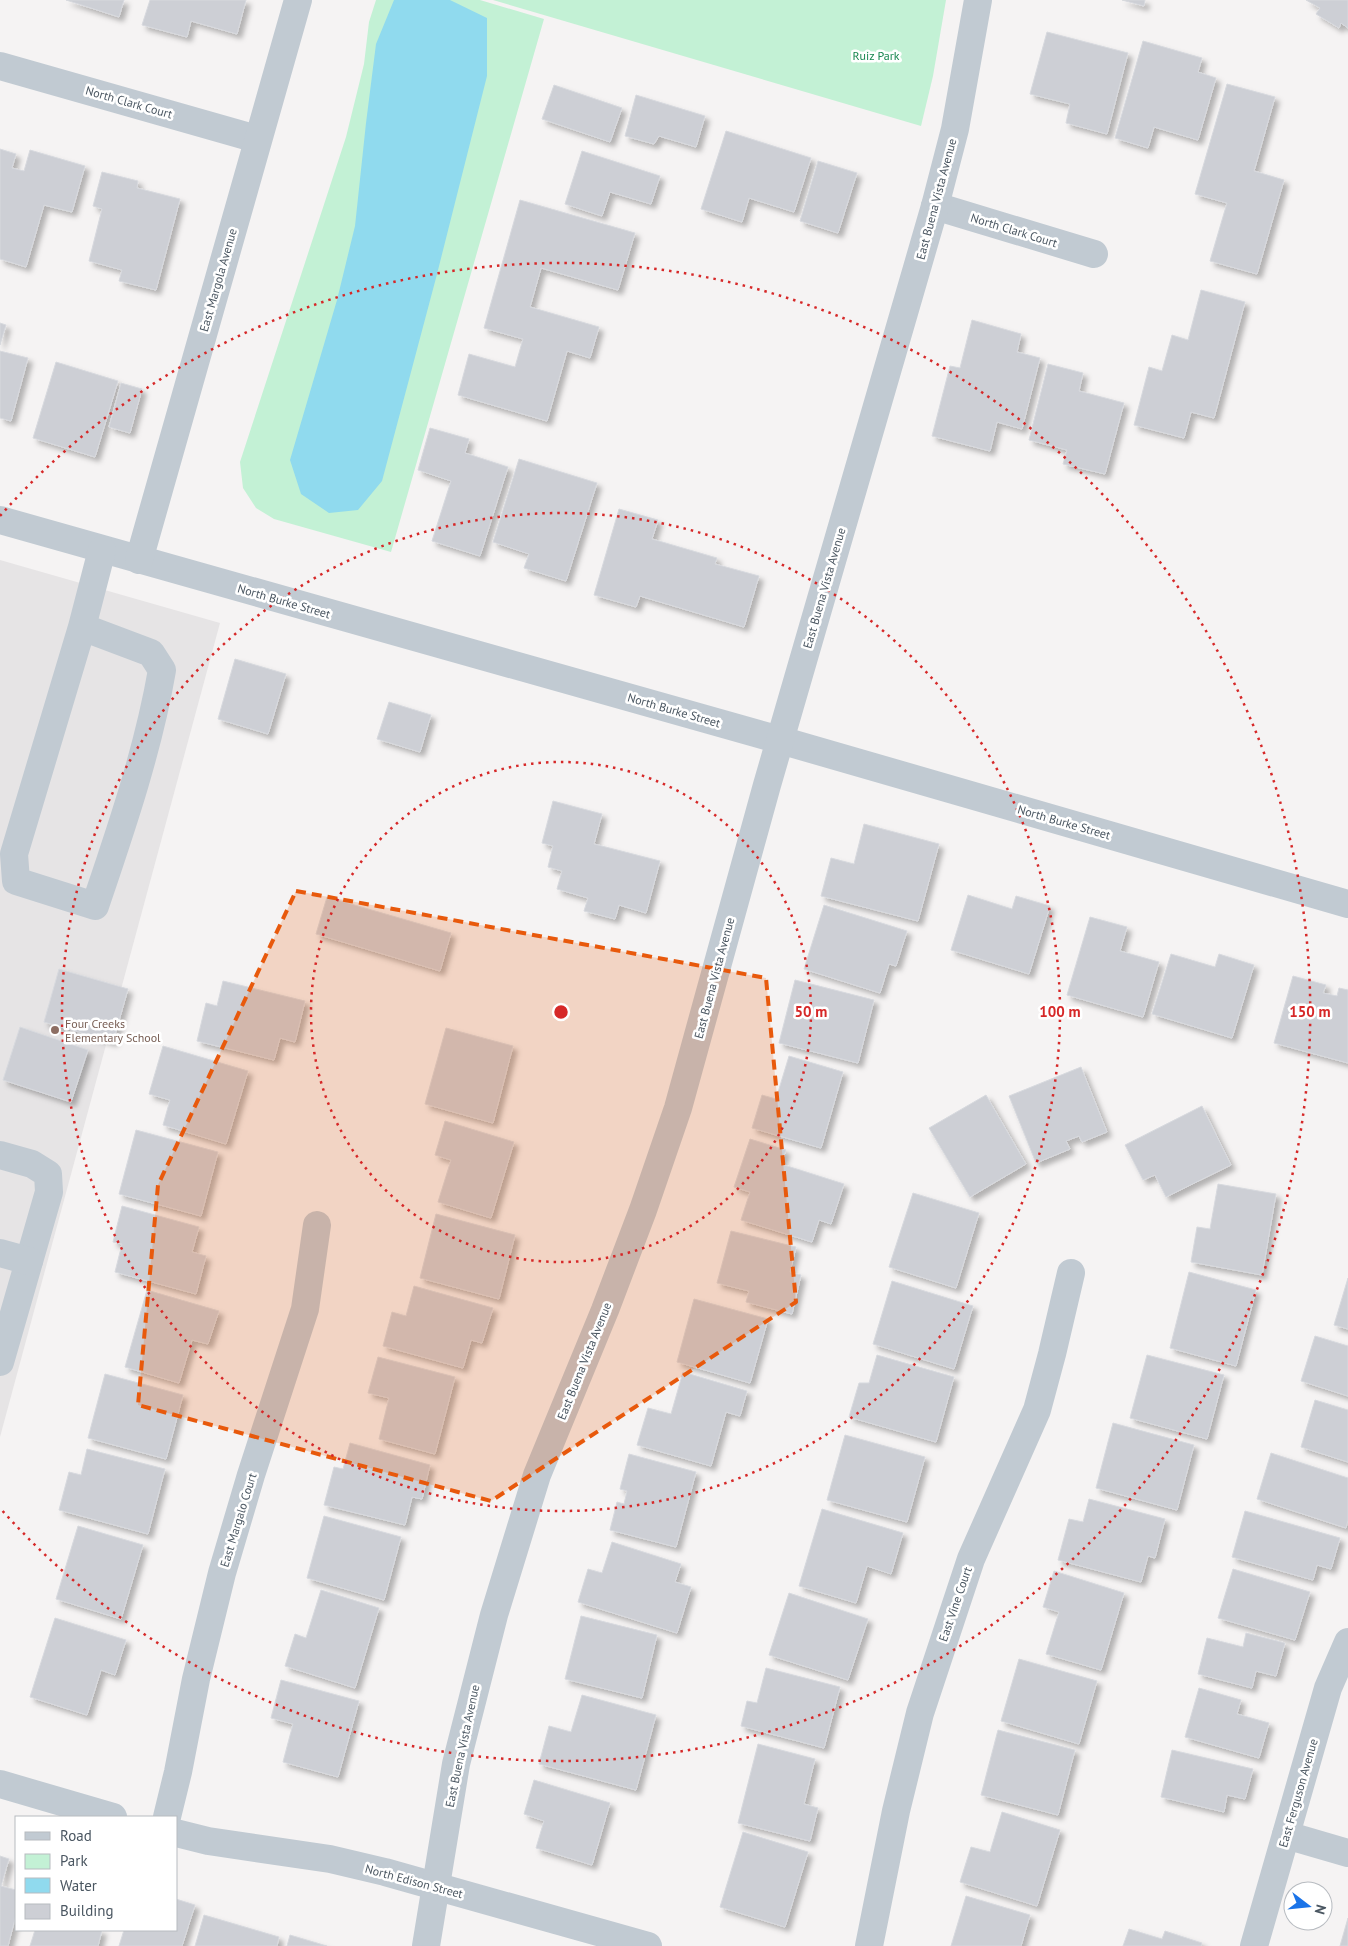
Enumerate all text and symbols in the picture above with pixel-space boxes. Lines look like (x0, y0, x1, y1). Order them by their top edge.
park label: Ruiz Park (853, 48, 900, 63)
street label: North Clark Court (84, 82, 174, 122)
street label: East Buena Vista Avenue (913, 137, 959, 261)
street label: North Clark Court (969, 210, 1059, 250)
street label: East Margola Avenue (196, 227, 240, 333)
street label: East Buena Vista Avenue (800, 526, 848, 650)
street label: North Burke Street (236, 581, 332, 621)
street label: North Burke Street (626, 690, 722, 730)
street label: North Burke Street (1016, 802, 1112, 842)
street label: East Buena Vista Avenue (691, 916, 737, 1040)
text: 50 m (795, 1002, 827, 1021)
text: 100 m (1039, 1002, 1081, 1021)
text: 150 m (1289, 1002, 1331, 1021)
centre of rings (552, 1003, 570, 1021)
place label: Four Creeks Elementary School (65, 1016, 161, 1045)
marker: Four Creeks Elementary School (49, 1024, 61, 1036)
street label: East Buena Vista Avenue (554, 1300, 614, 1422)
street label: East Margalo Court (217, 1471, 259, 1569)
street label: East Vine Court (935, 1565, 975, 1643)
street label: East Buena Vista Avenue (442, 1683, 482, 1809)
street label: East Ferguson Avenue (1275, 1737, 1321, 1849)
legend (15, 1816, 178, 1931)
text: Road (60, 1826, 92, 1845)
text: Park (60, 1851, 88, 1870)
street label: North Edison Street (363, 1861, 465, 1901)
text: Water (60, 1876, 97, 1895)
north arrow (1283, 1881, 1333, 1931)
text: Building (60, 1901, 114, 1920)
text: N (1311, 1903, 1330, 1916)

